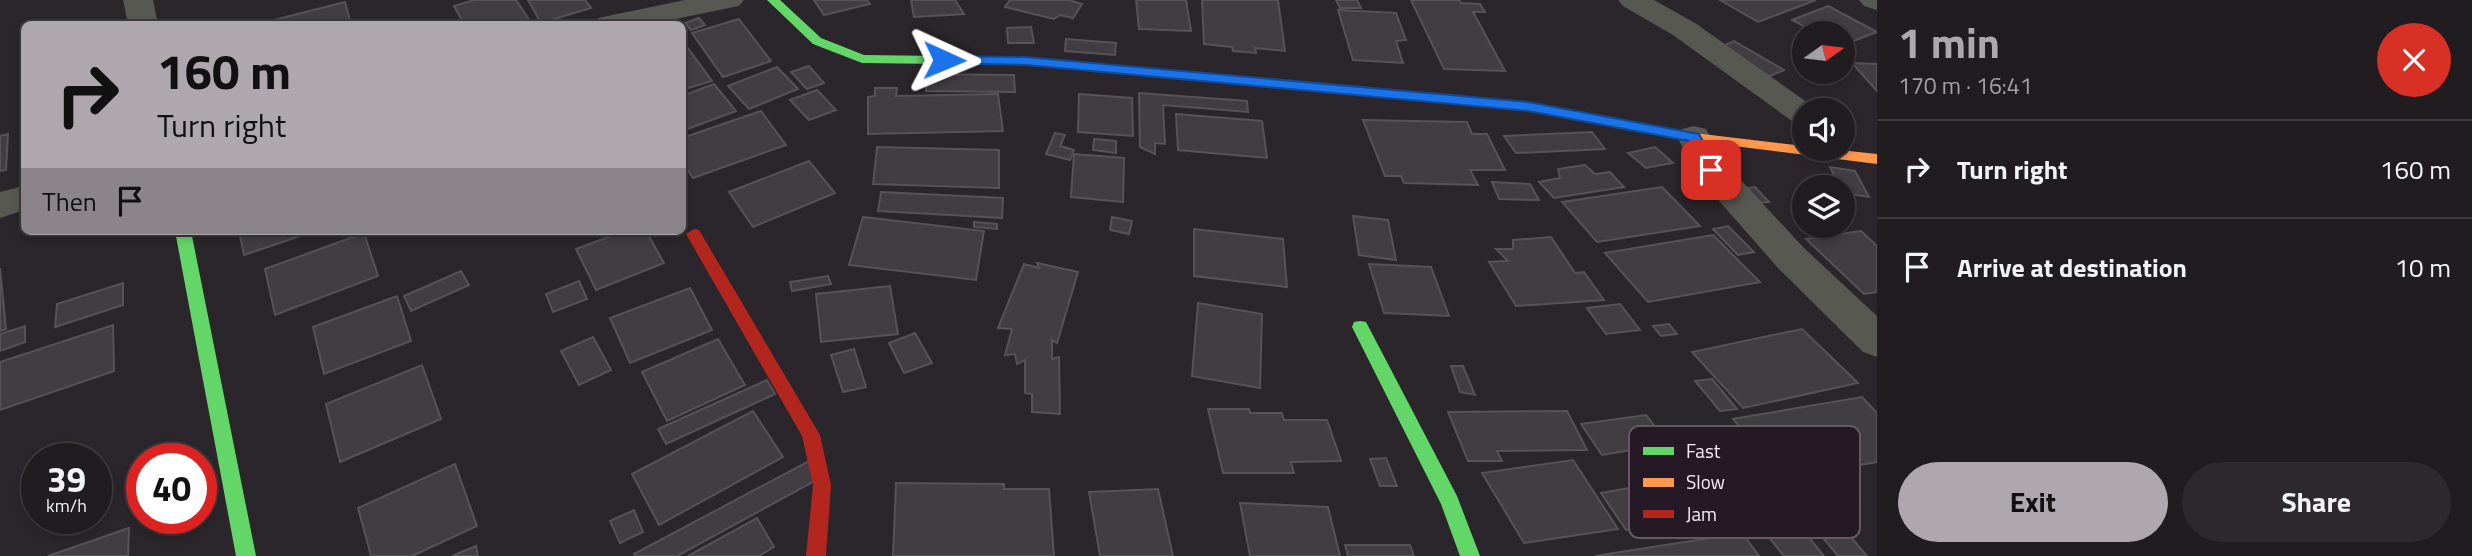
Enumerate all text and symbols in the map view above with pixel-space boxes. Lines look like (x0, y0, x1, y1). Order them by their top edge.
text: 1 min (1898, 10, 2000, 74)
north arrow (1792, 21, 1855, 84)
map controls (1792, 21, 1855, 238)
position arrow (907, 23, 981, 97)
button: close (2377, 23, 2451, 97)
text: 160 m (157, 33, 291, 108)
icon: right (42, 49, 133, 140)
text: 170 m · 16:41 (1898, 68, 2033, 103)
button: sound (1792, 98, 1855, 161)
text: Turn right (157, 101, 286, 149)
pin (1681, 140, 1741, 200)
icon: right (1898, 150, 1936, 188)
text: Turn right (1957, 150, 2068, 189)
text: 160 m (2380, 150, 2451, 189)
icon: arrive (1692, 151, 1730, 189)
button: layers (1792, 175, 1855, 238)
text: Then (42, 182, 97, 221)
icon: arrive (111, 182, 149, 220)
icon: arrive (1898, 248, 1936, 286)
text: Arrive at destination (1957, 248, 2187, 287)
text: 10 m (2394, 248, 2451, 287)
legend (1629, 426, 1860, 538)
text: Fast (1686, 436, 1721, 465)
speed limit sign: 40 (126, 443, 217, 534)
text: 39 (47, 452, 86, 506)
button: Exit (1898, 462, 2168, 542)
button: Share (2182, 462, 2451, 542)
text: Slow (1686, 467, 1725, 496)
text: km/h (46, 492, 87, 519)
text: Jam (1686, 499, 1717, 528)

